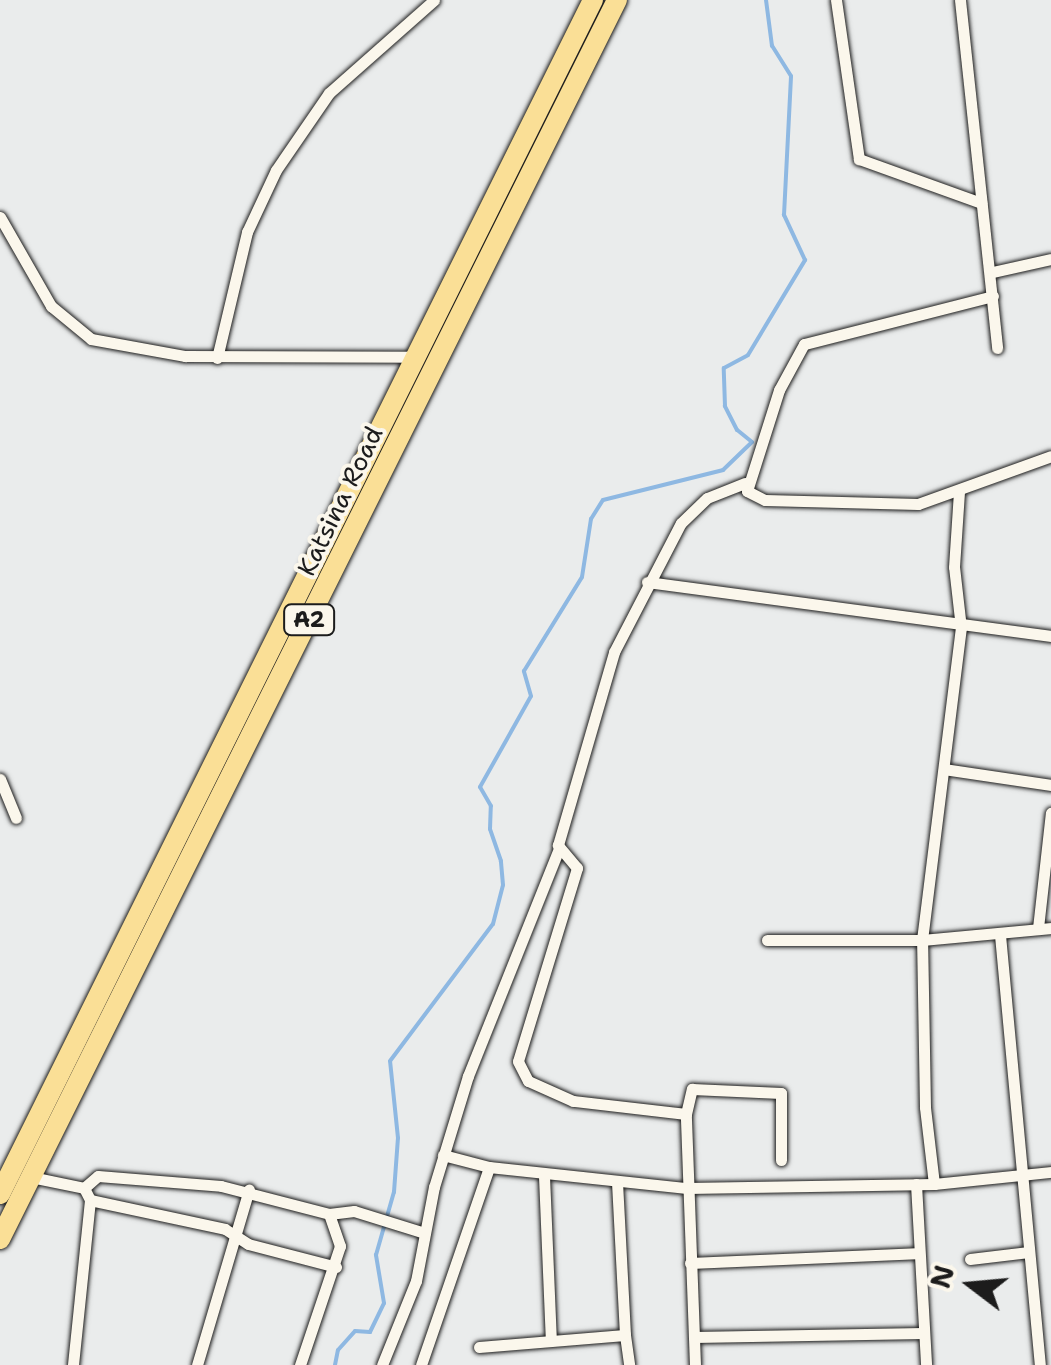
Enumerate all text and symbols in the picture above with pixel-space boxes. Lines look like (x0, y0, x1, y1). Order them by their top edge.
street label: Katsina Road (291, 422, 389, 580)
road number: A2 (282, 603, 336, 637)
north arrow (921, 1235, 1021, 1335)
text: N (921, 1261, 963, 1293)

